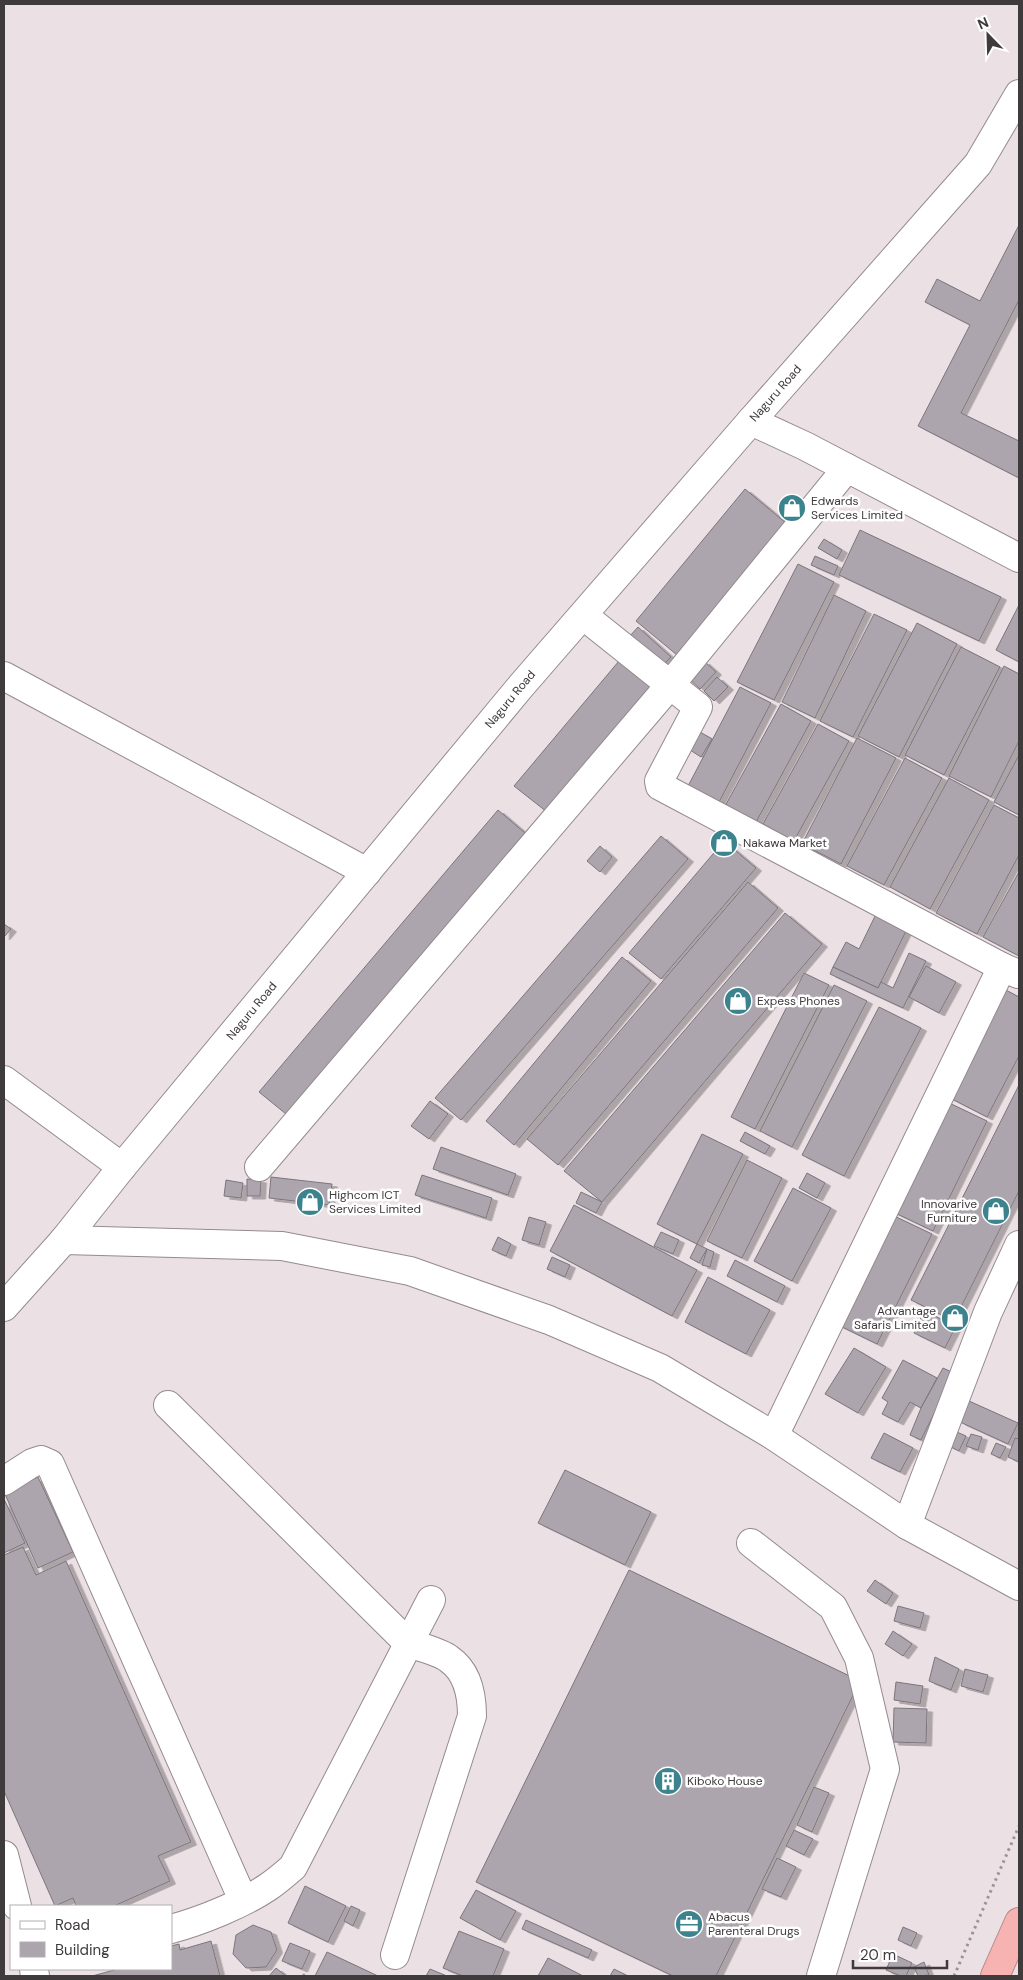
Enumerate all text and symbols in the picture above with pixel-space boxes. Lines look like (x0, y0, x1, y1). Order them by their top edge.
north arrow (963, 10, 1013, 60)
text: N (975, 13, 991, 33)
street label: Naguru Road (746, 361, 805, 425)
shop icon: Edwards Services Limited (777, 493, 807, 523)
place label: Edwards Services Limited (811, 493, 903, 523)
street label: Naguru Road (481, 667, 539, 732)
shop icon: Nakawa Market (709, 828, 739, 858)
place label: Nakawa Market (743, 835, 827, 851)
street label: Naguru Road (223, 978, 280, 1043)
shop icon: Expess Phones (723, 986, 753, 1016)
place label: Expess Phones (757, 993, 840, 1009)
shop icon: Highcom ICT Services Limited (295, 1187, 325, 1217)
place label: Highcom ICT Services Limited (329, 1187, 421, 1217)
place label: Innovarive Furniture (921, 1196, 977, 1226)
shop icon: Innovarive Furniture (981, 1196, 1011, 1226)
place label: Advantage Safaris Limited (854, 1303, 936, 1333)
shop icon: Advantage Safaris Limited (940, 1303, 970, 1333)
building icon: Kiboko House (653, 1766, 683, 1796)
place label: Kiboko House (687, 1773, 763, 1789)
legend (10, 1905, 172, 1970)
office icon: Abacus Parenteral Drugs (674, 1909, 704, 1939)
place label: Abacus Parenteral Drugs (708, 1909, 800, 1939)
text: Road (55, 1915, 90, 1935)
scale bar (853, 1938, 947, 1970)
text: Building (55, 1940, 110, 1960)
text: 20 m (860, 1945, 896, 1965)

